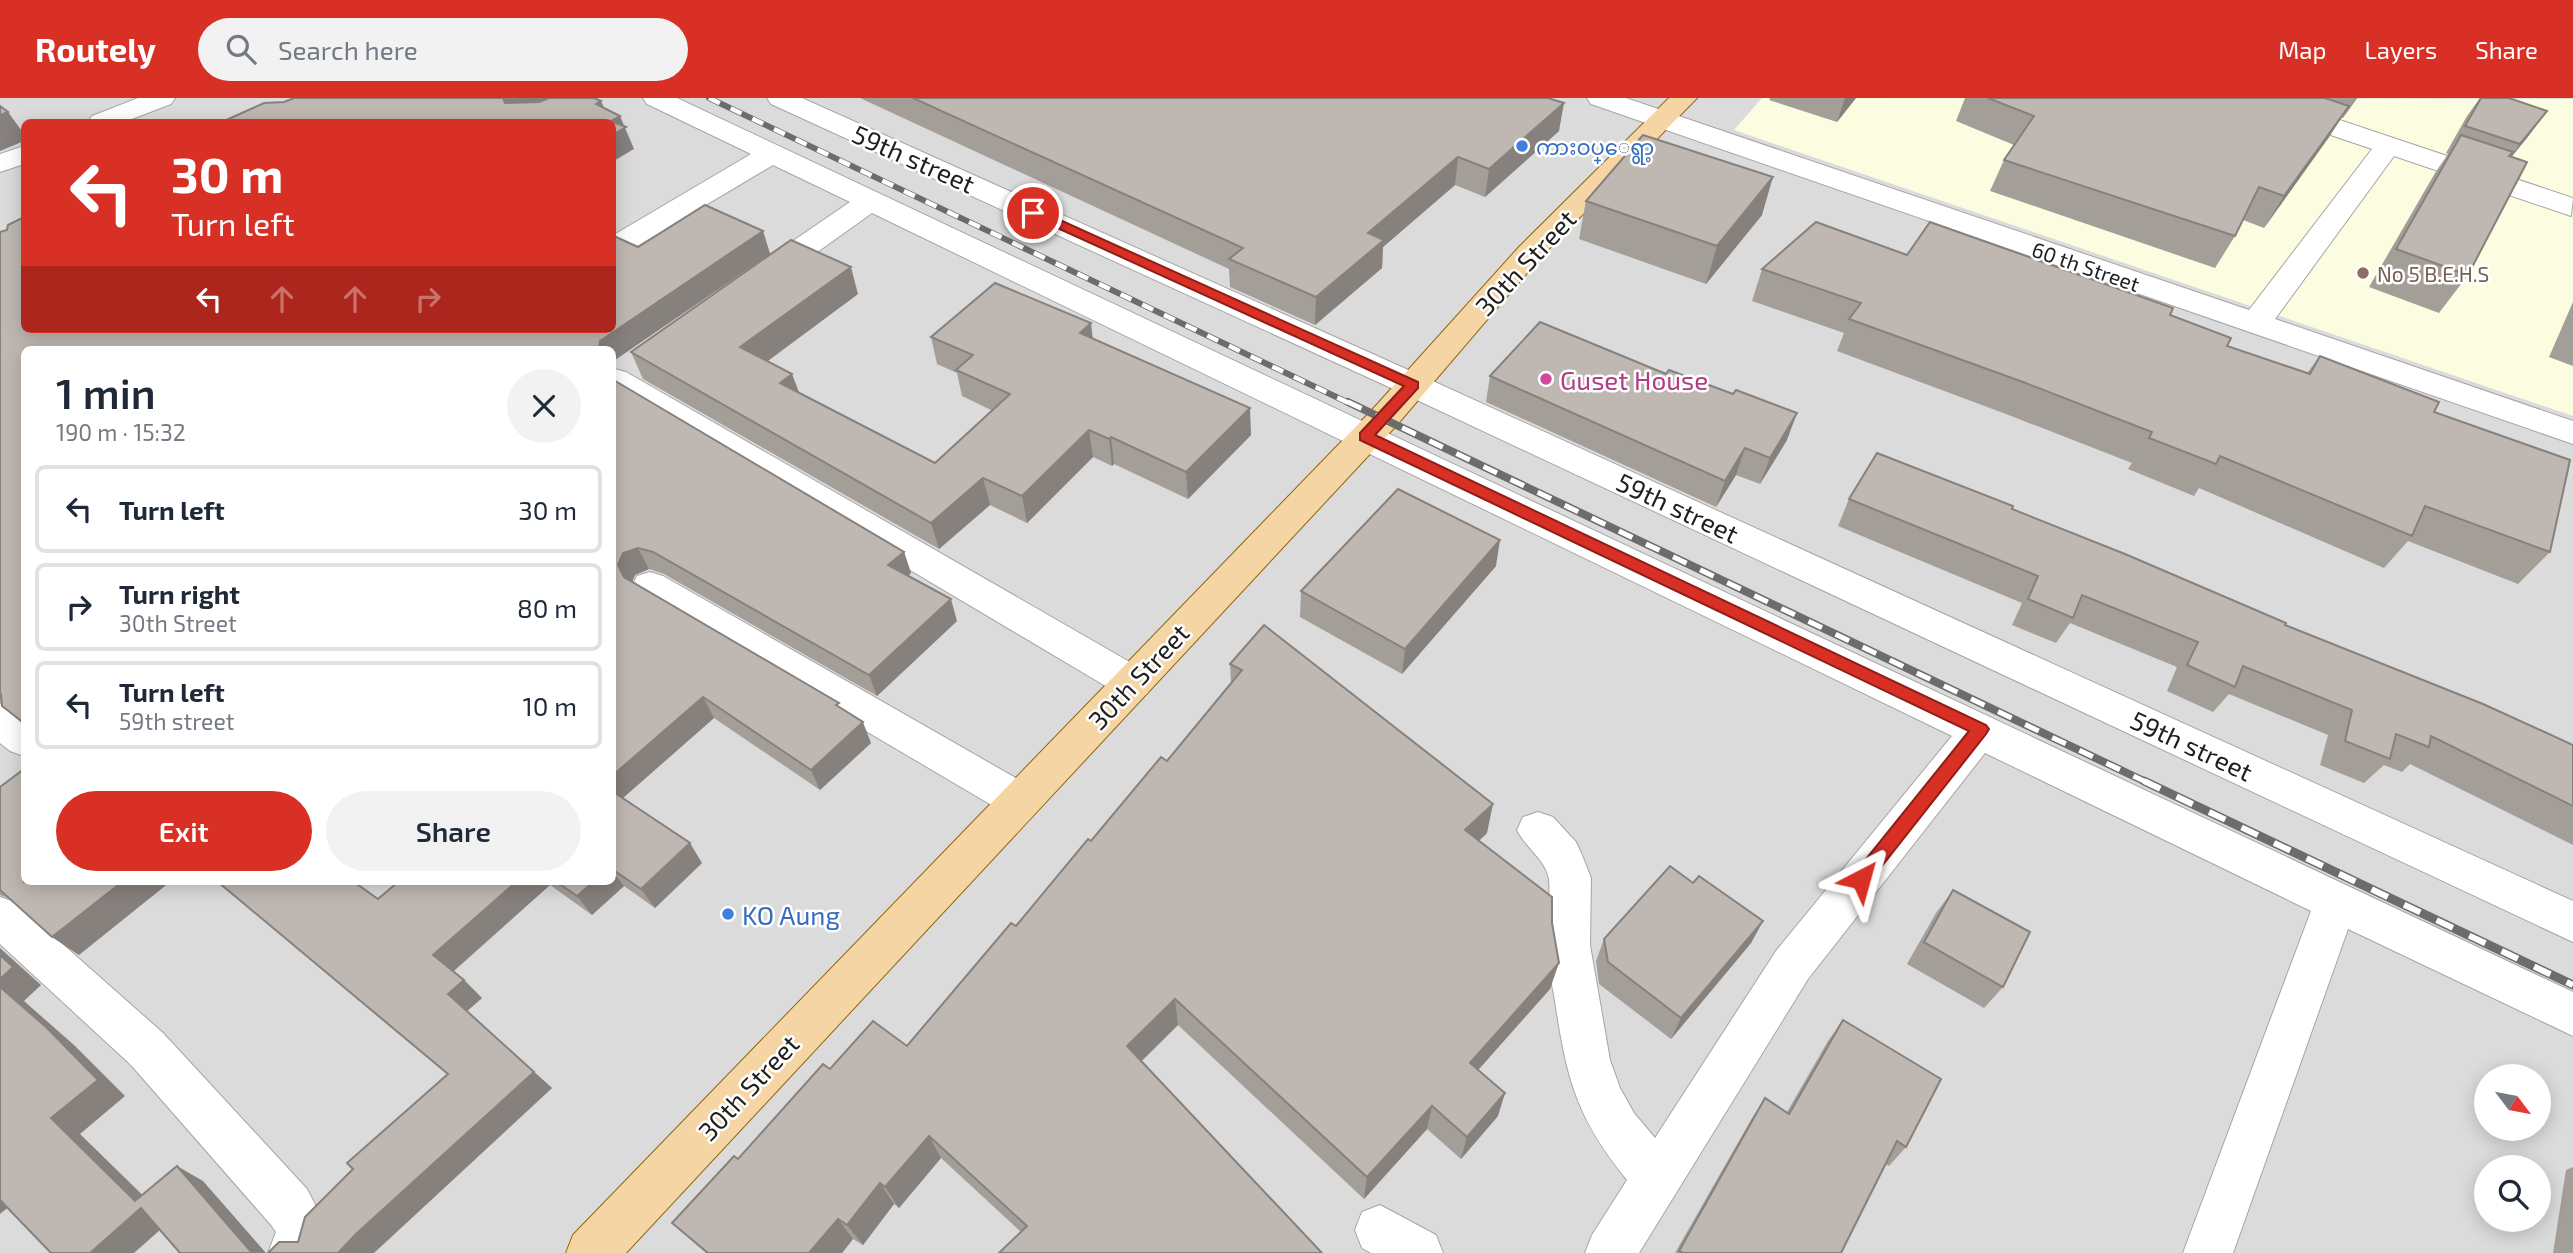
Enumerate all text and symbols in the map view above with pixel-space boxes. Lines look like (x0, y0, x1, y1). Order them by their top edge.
search box (198, 18, 688, 81)
text: Routely (35, 29, 156, 69)
icon: search (222, 30, 260, 68)
text: Search here (278, 34, 418, 65)
text: Map (2278, 35, 2326, 64)
text: Layers (2364, 35, 2437, 64)
text: Share (2475, 35, 2538, 64)
street label: 59th street (848, 117, 980, 199)
place label: ကားဝပ္ေရွာ့ (1536, 134, 1654, 165)
marker: ကားဝပ္ေရွာ့ (1514, 138, 1530, 154)
text: 30 m (171, 144, 283, 203)
icon: left (56, 147, 147, 238)
pin (1003, 183, 1063, 243)
icon: arrive (1014, 194, 1052, 232)
street label: 30th Street (1468, 203, 1582, 321)
text: Turn left (171, 204, 295, 242)
street label: 60 th Street (2029, 236, 2143, 296)
place label: No 5 B.E.H.S (2377, 261, 2489, 286)
marker: No 5 B.E.H.S (2355, 265, 2371, 281)
icon: left (190, 280, 228, 318)
icon: ahead (263, 280, 301, 318)
icon: ahead (336, 280, 374, 318)
icon: right (409, 280, 447, 318)
place label: Guset House (1560, 364, 1708, 395)
text: 1 min (56, 367, 156, 417)
button: close (507, 369, 581, 443)
marker: Guset House (1538, 371, 1554, 387)
text: 190 m · 15:32 (56, 418, 186, 446)
street label: 59th street (1612, 465, 1744, 549)
icon: left (60, 490, 98, 528)
text: Turn left (119, 494, 225, 525)
text: 30 m (518, 494, 577, 525)
text: Turn right (119, 578, 240, 609)
icon: right (60, 588, 98, 626)
text: 80 m (517, 592, 577, 623)
text: 30th Street (119, 609, 237, 637)
street label: 30th Street (1081, 617, 1195, 735)
text: Turn left (119, 676, 225, 707)
icon: left (60, 686, 98, 724)
text: 10 m (522, 690, 577, 721)
street label: 59th street (2126, 703, 2258, 787)
text: 59th street (119, 707, 235, 735)
button: Exit (56, 791, 312, 871)
button: Share (326, 791, 581, 871)
position arrow (1824, 842, 1898, 916)
place label: KO Aung (742, 899, 840, 930)
marker: KO Aung (720, 906, 736, 922)
street label: 30th Street (691, 1028, 805, 1146)
north arrow (2474, 1064, 2552, 1141)
map controls (2474, 1064, 2551, 1232)
button: search (2474, 1155, 2551, 1232)

